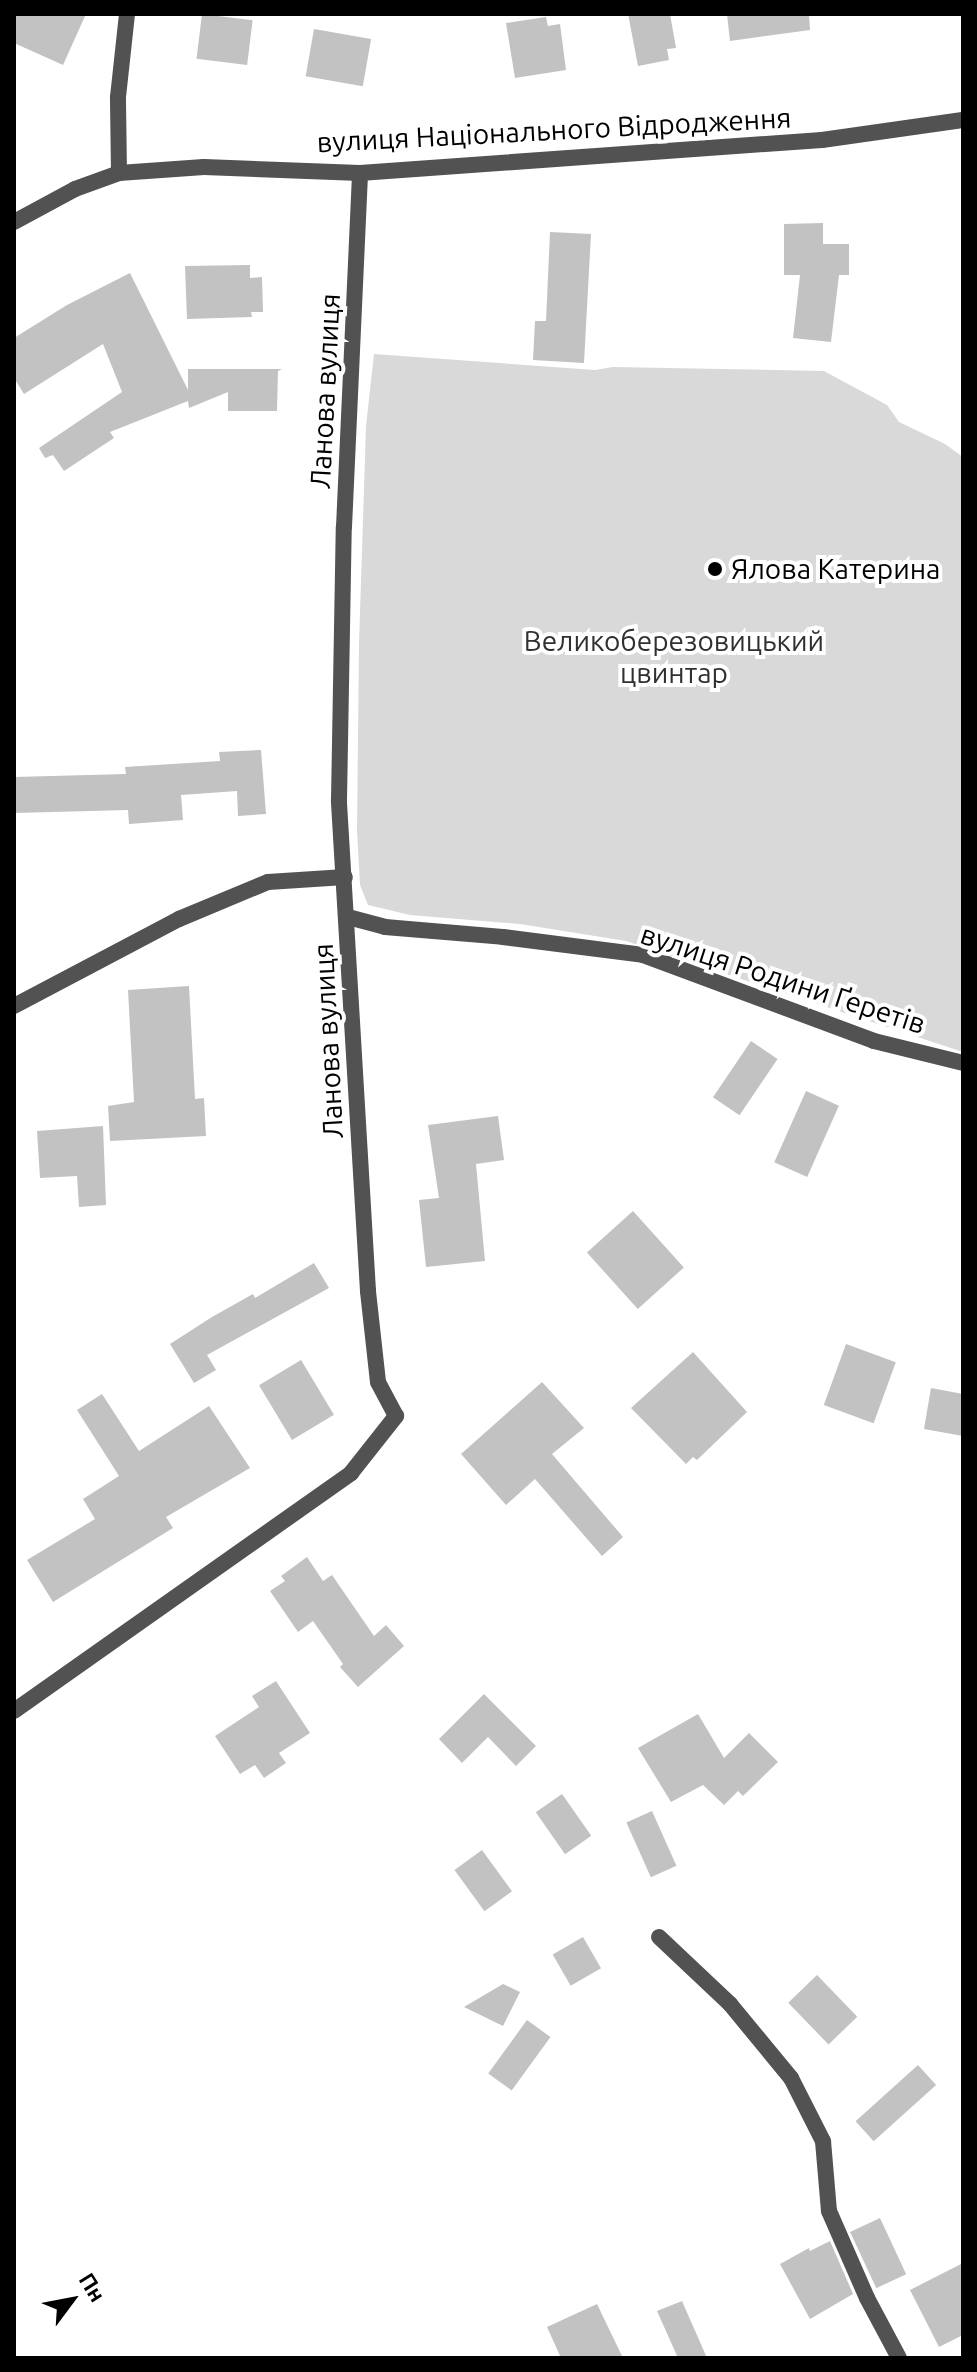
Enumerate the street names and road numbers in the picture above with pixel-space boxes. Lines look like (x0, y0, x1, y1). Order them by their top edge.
street label: вулиця Національного Відродження (316, 101, 792, 159)
street label: Ланова вулиця (303, 292, 347, 490)
street label: вулиця Родини Ґеретів (636, 917, 930, 1041)
street label: Ланова вулиця (306, 942, 350, 1140)

